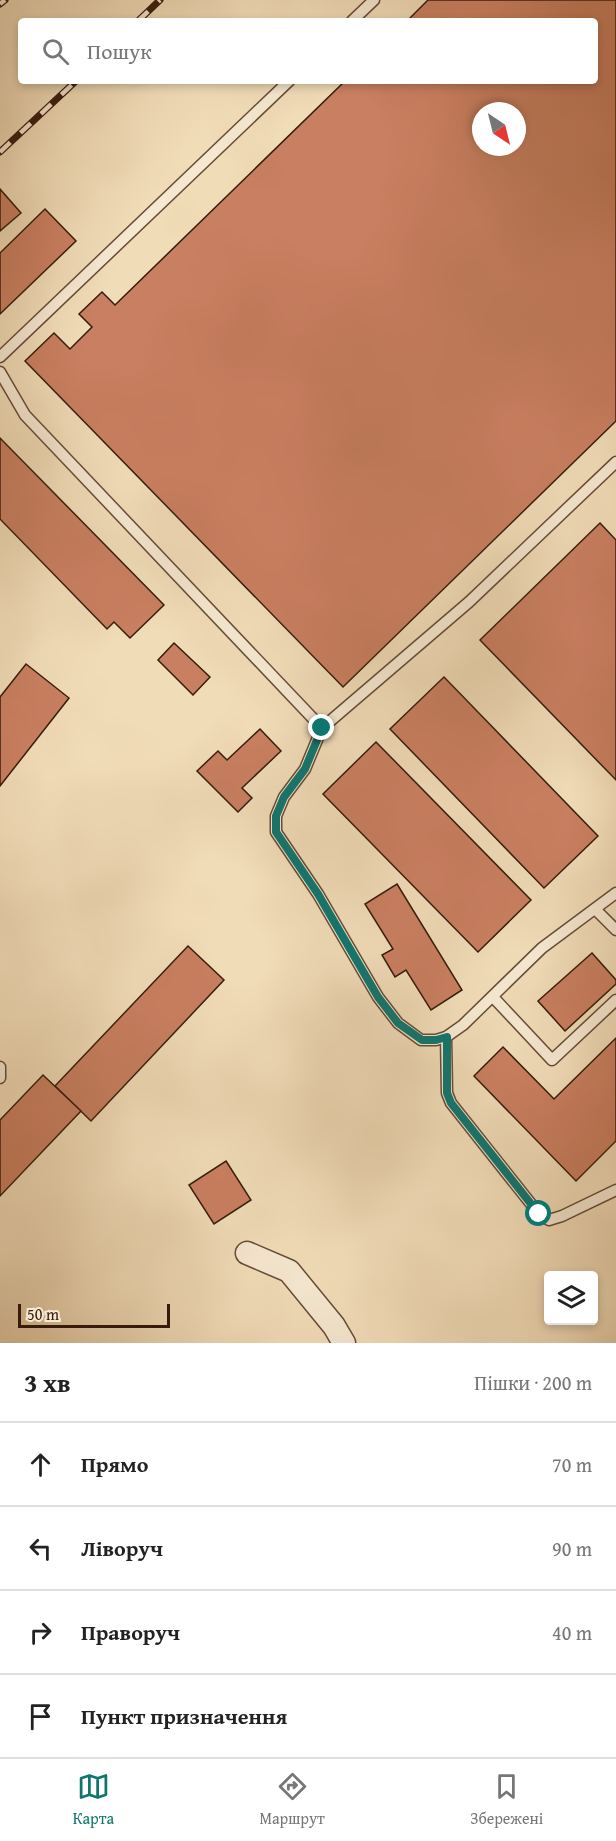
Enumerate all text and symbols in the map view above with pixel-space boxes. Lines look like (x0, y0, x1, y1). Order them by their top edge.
search box (18, 18, 598, 84)
icon: search (39, 35, 72, 68)
text: Пошук (87, 35, 152, 67)
north arrow (472, 102, 526, 156)
route end (308, 714, 334, 740)
route start (525, 1200, 551, 1226)
map controls (544, 1271, 598, 1325)
button: layers (544, 1271, 598, 1325)
scale bar (18, 1301, 170, 1328)
text: 50 m (27, 1302, 59, 1326)
text: 3 хв (24, 1363, 71, 1402)
text: Пішки · 200 m (474, 1368, 592, 1397)
icon: ahead (24, 1448, 57, 1481)
text: Прямо (81, 1448, 148, 1480)
text: 70 m (552, 1450, 592, 1479)
icon: left (24, 1532, 57, 1565)
text: Ліворуч (81, 1532, 163, 1564)
text: 90 m (552, 1534, 592, 1563)
icon: right (24, 1616, 57, 1649)
text: Праворуч (81, 1616, 180, 1648)
text: 40 m (552, 1618, 592, 1647)
icon: arrive (24, 1700, 57, 1733)
text: Пункт призначення (81, 1700, 287, 1732)
tab: Карта (73, 1770, 114, 1830)
tab: Маршрут (259, 1770, 325, 1830)
tab: Збережені (470, 1770, 543, 1830)

